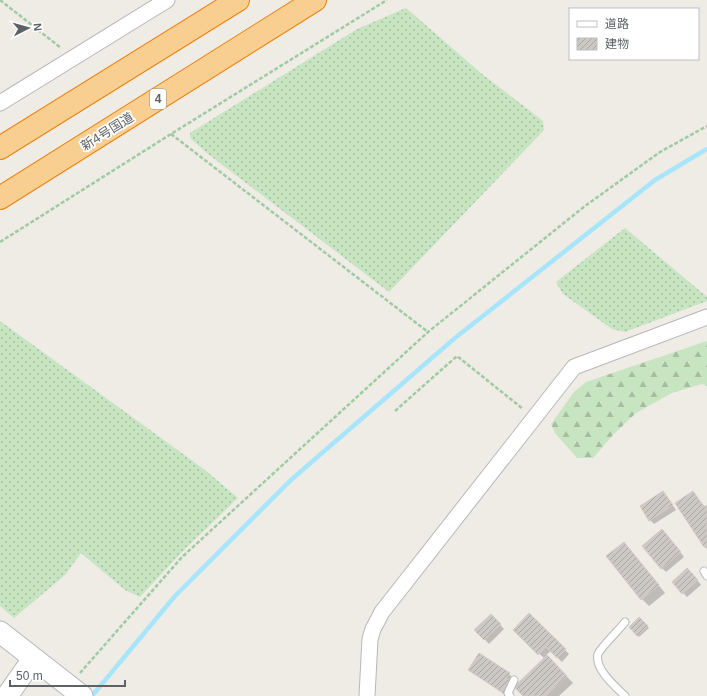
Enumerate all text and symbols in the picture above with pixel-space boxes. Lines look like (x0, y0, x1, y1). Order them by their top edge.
north arrow (8, 8, 48, 48)
legend (569, 8, 699, 60)
text: 道路 (605, 17, 629, 31)
text: N (32, 22, 44, 32)
text: 建物 (605, 37, 629, 51)
road number: 4 (150, 89, 166, 109)
street label: 新4号国道 (78, 109, 136, 153)
scale bar (10, 662, 125, 688)
text: 50 m (16, 669, 43, 683)

